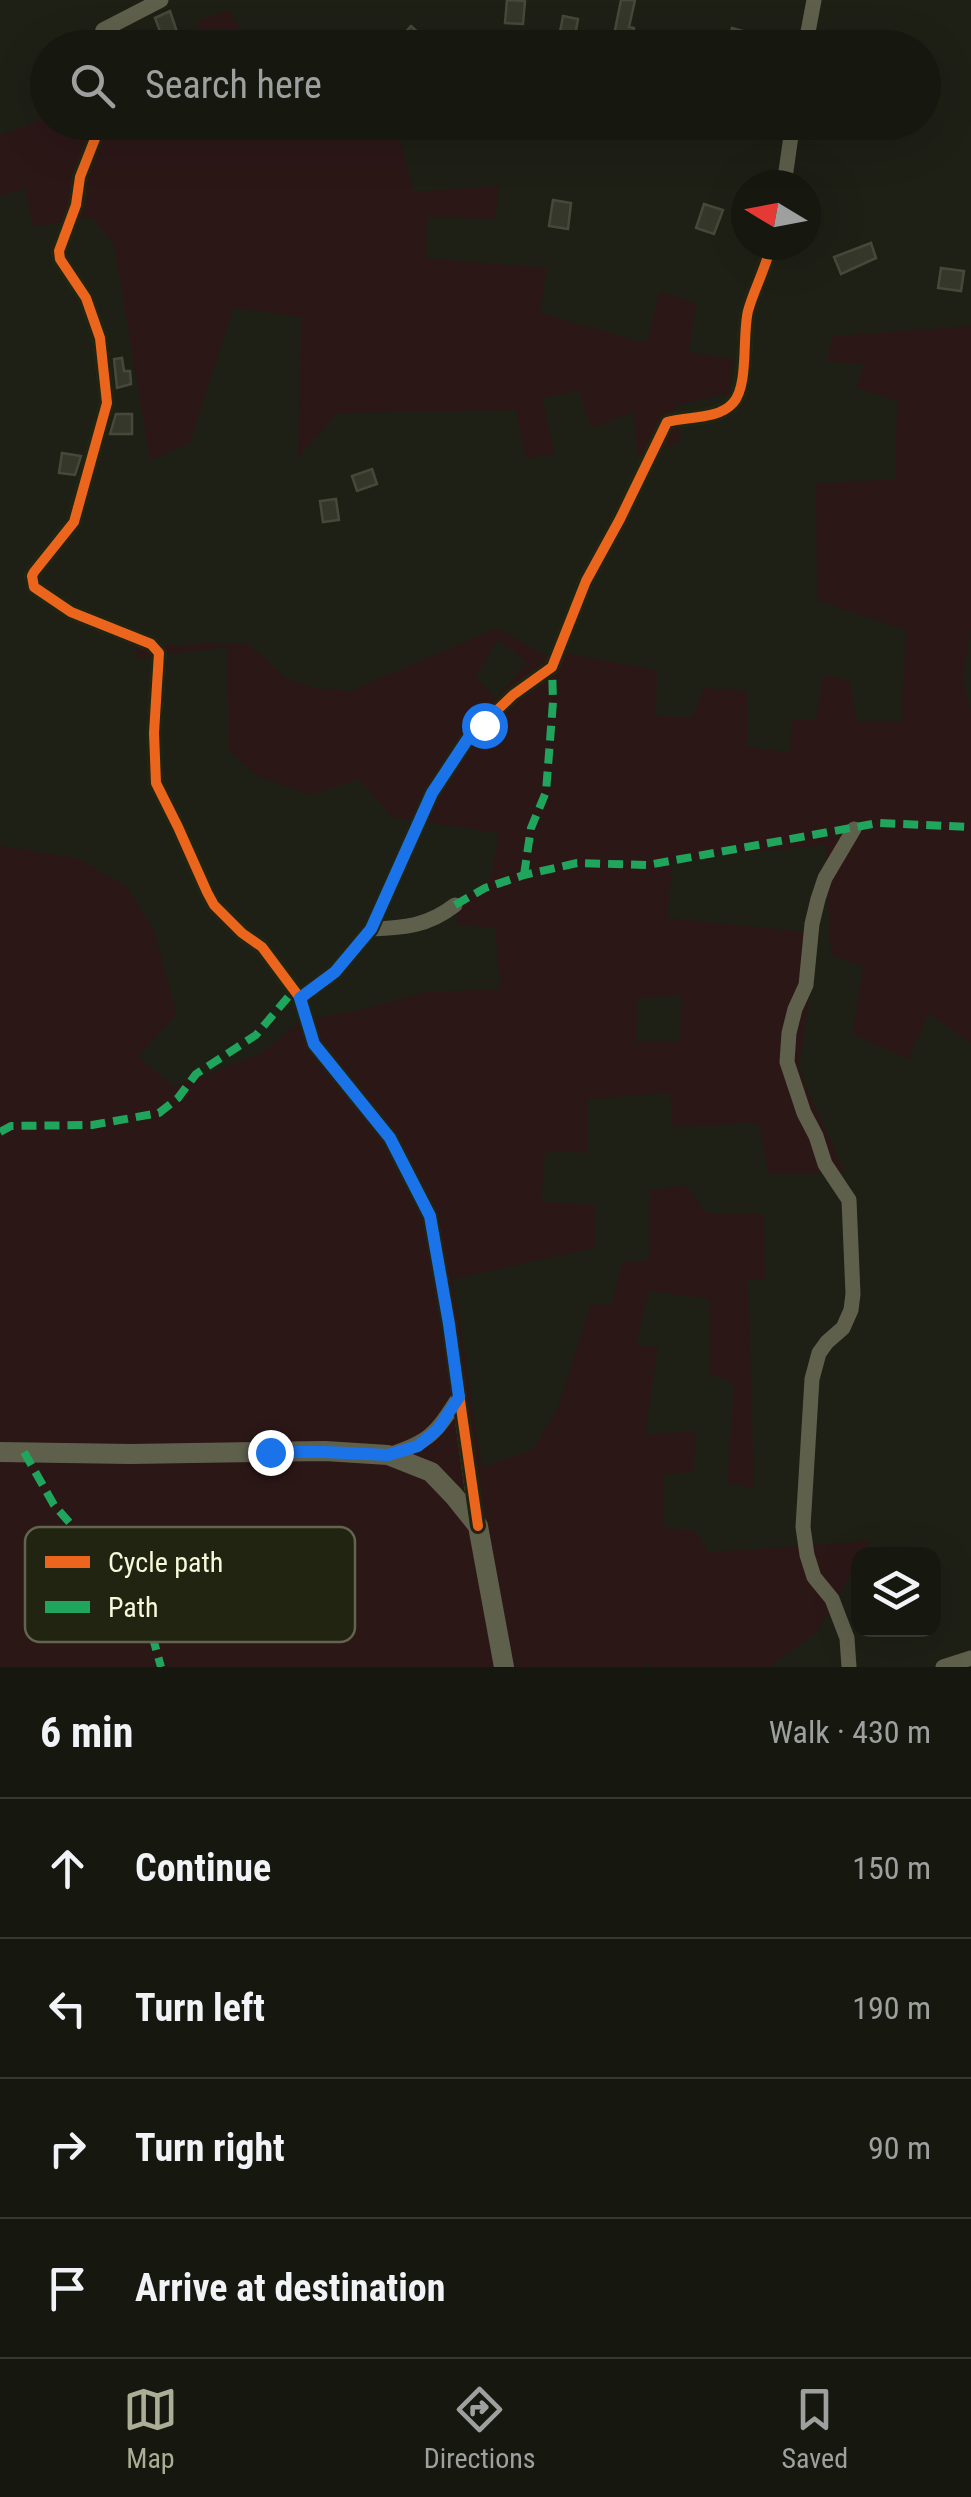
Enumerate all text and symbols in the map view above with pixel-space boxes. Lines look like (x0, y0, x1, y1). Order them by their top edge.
search box (30, 30, 941, 140)
icon: search (65, 58, 120, 113)
text: Search here (145, 63, 322, 107)
north arrow (731, 170, 821, 260)
route start (462, 703, 508, 749)
route end (248, 1430, 294, 1476)
legend (25, 1527, 355, 1642)
text: Cycle path (108, 1546, 223, 1579)
map controls (851, 1547, 941, 1637)
button: layers (851, 1547, 941, 1637)
text: Path (108, 1591, 159, 1624)
text: 6 min (40, 1708, 133, 1757)
text: Walk · 430 m (769, 1713, 931, 1751)
icon: ahead (40, 1841, 95, 1896)
text: Continue (135, 1846, 271, 1890)
text: 150 m (852, 1849, 931, 1887)
icon: left (40, 1981, 95, 2036)
text: Turn left (135, 1986, 265, 2030)
text: 190 m (852, 1989, 931, 2027)
icon: right (40, 2121, 95, 2176)
text: Turn right (135, 2126, 285, 2170)
text: 90 m (868, 2129, 931, 2167)
icon: arrive (40, 2261, 95, 2316)
text: Arrive at destination (135, 2266, 445, 2310)
tab: Map (123, 2382, 178, 2475)
tab: Directions (424, 2382, 536, 2475)
tab: Saved (781, 2382, 848, 2475)

